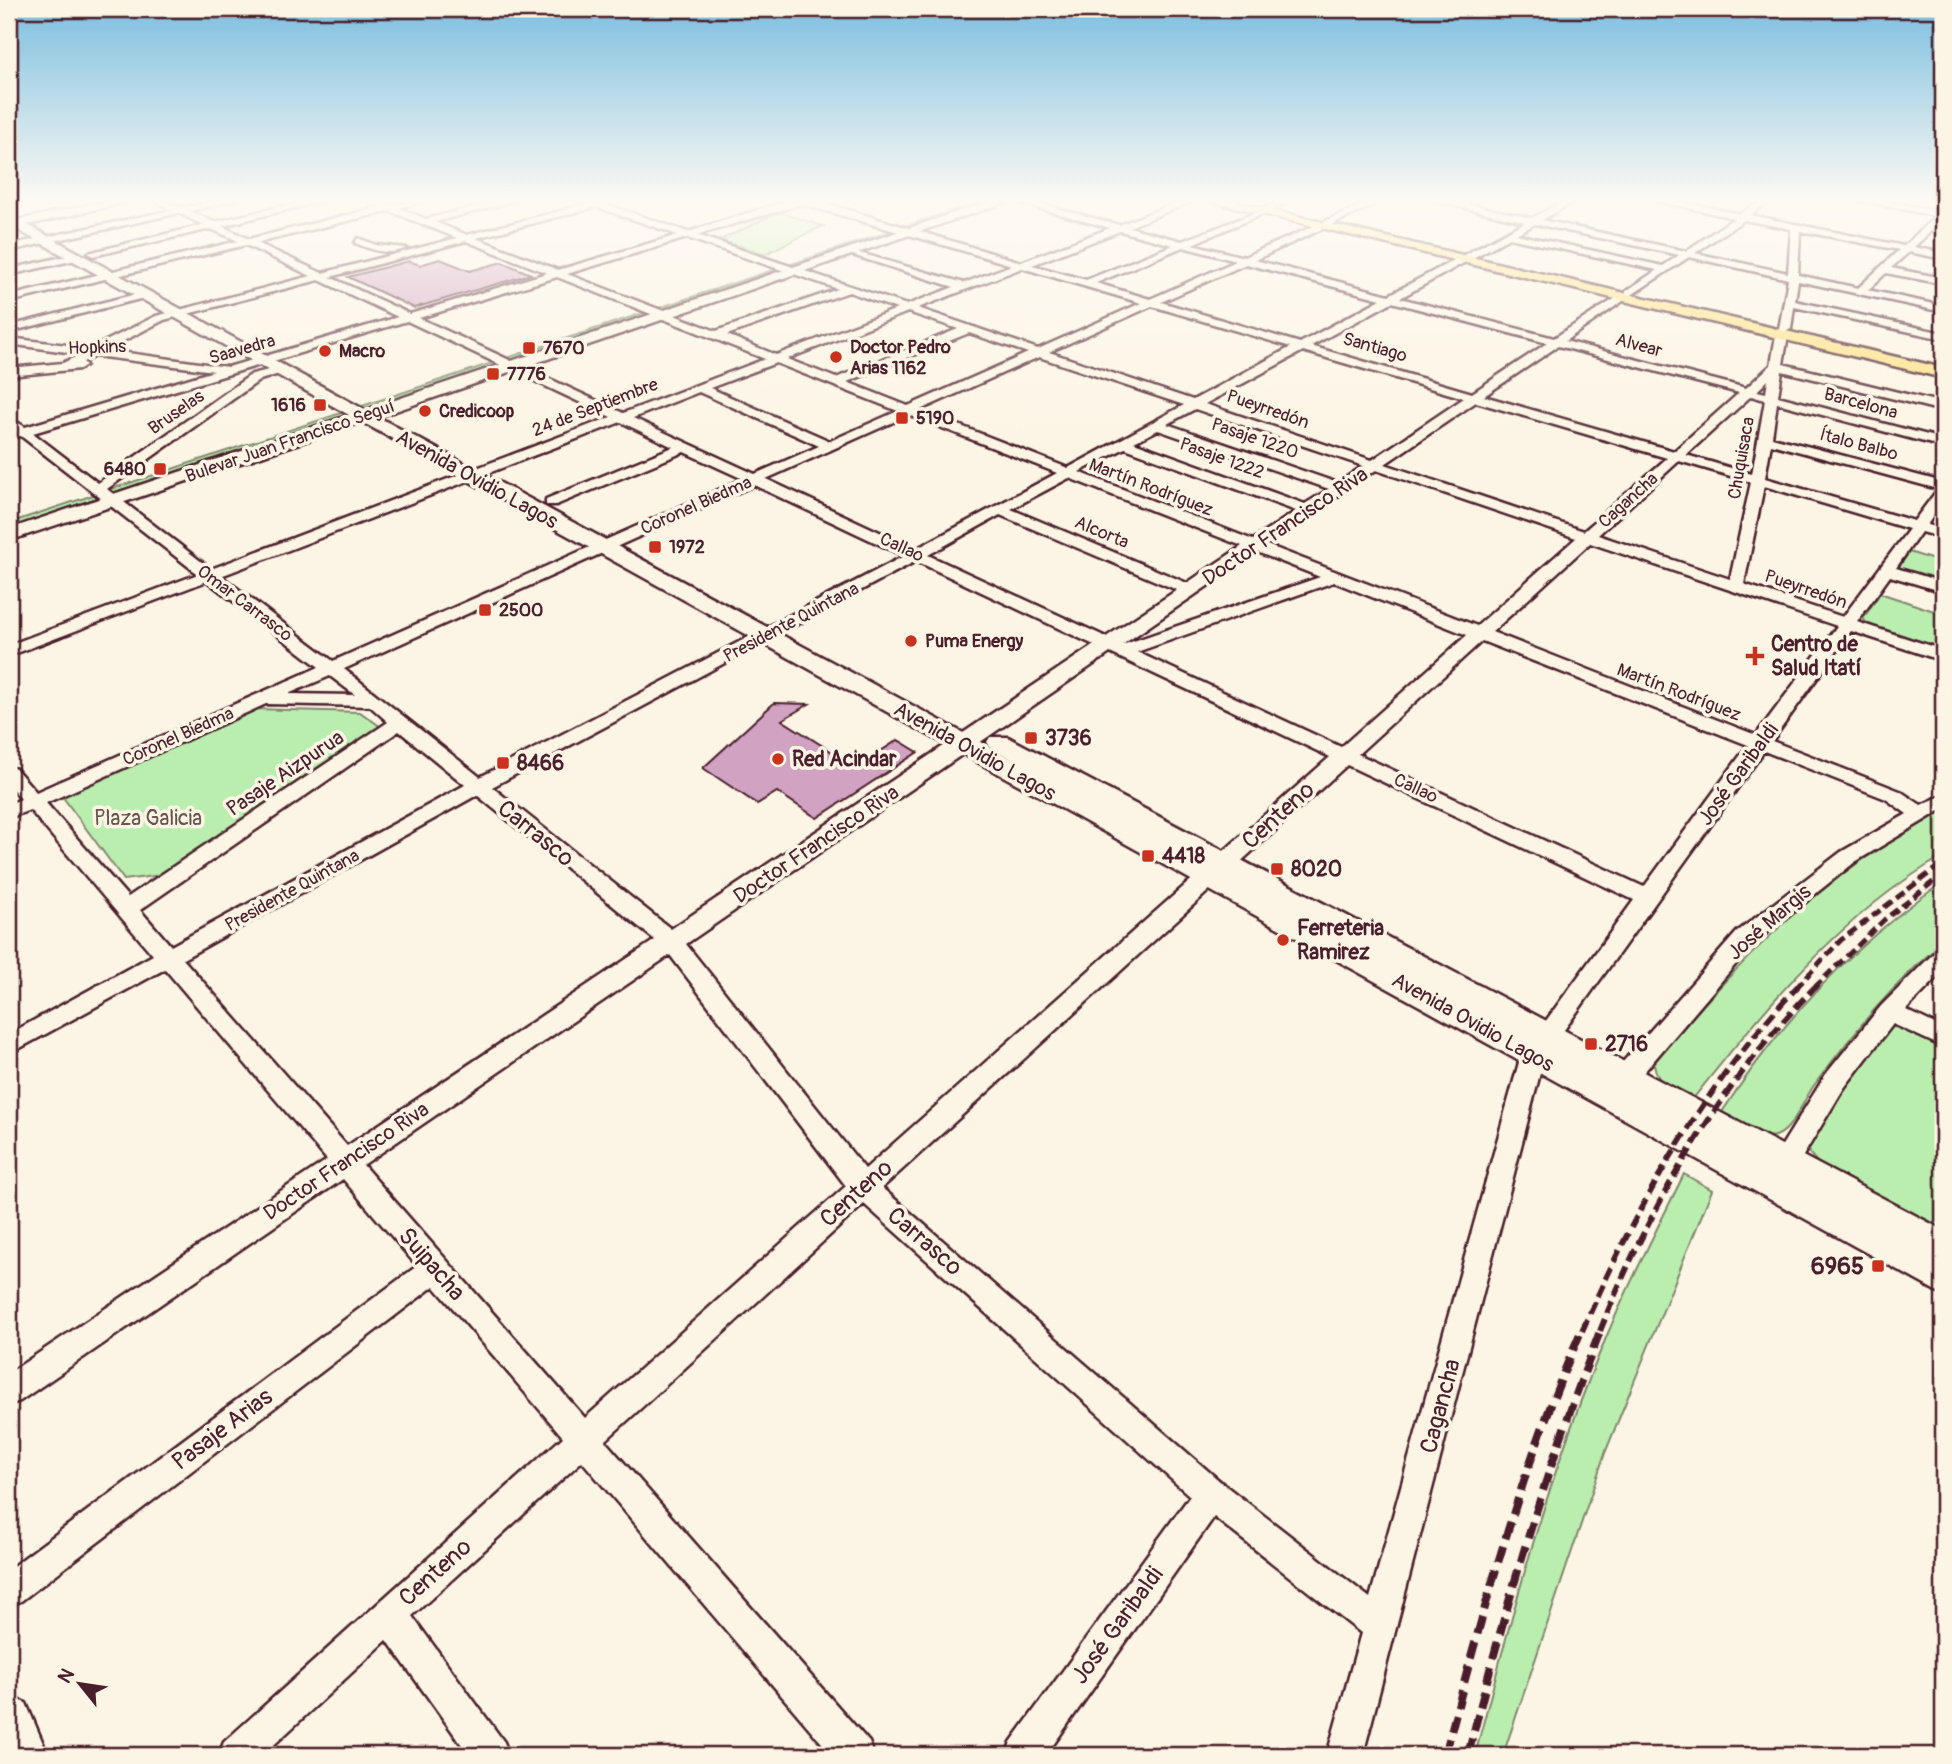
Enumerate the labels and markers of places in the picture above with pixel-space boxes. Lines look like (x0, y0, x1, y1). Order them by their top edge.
place label: Doctor Pedro Arias 1162 (850, 336, 951, 380)
place label: 7670 (543, 337, 585, 360)
place label: Macro (339, 340, 386, 363)
marker: 7670 (521, 340, 537, 356)
marker: Macro (317, 343, 333, 359)
marker: Doctor Pedro Arias 1162 (828, 349, 844, 365)
place label: 7776 (507, 363, 546, 386)
marker: 7776 (485, 366, 501, 382)
place label: 1616 (271, 394, 306, 417)
marker: 1616 (312, 397, 328, 413)
place label: Credicoop (439, 400, 515, 423)
marker: Credicoop (417, 403, 433, 419)
place label: 5190 (916, 407, 954, 430)
marker: 5190 (894, 410, 910, 426)
place label: 6480 (104, 458, 146, 481)
marker: 6480 (152, 461, 168, 477)
place label: 1972 (669, 536, 705, 559)
marker: 1972 (647, 539, 663, 555)
place label: 2500 (499, 599, 543, 622)
marker: 2500 (477, 602, 493, 618)
place label: Puma Energy (925, 630, 1024, 653)
place label: Centro de Salud Itatí (1771, 631, 1861, 682)
marker: Puma Energy (903, 633, 919, 649)
marker: Centro de Salud Itatí (1745, 646, 1765, 666)
place label: 3736 (1045, 725, 1092, 752)
marker: 3736 (1023, 730, 1039, 746)
place label: Red Acindar (792, 746, 897, 773)
place label: 8466 (517, 750, 564, 777)
marker: Red Acindar (770, 751, 786, 767)
marker: 8466 (495, 755, 511, 771)
place label: 4418 (1162, 843, 1206, 870)
marker: 4418 (1140, 848, 1156, 864)
place label: 8020 (1291, 856, 1342, 883)
marker: 8020 (1269, 861, 1285, 877)
place label: Ferreteria Ramirez (1297, 915, 1384, 966)
marker: Ferreteria Ramirez (1275, 932, 1291, 948)
place label: 2716 (1605, 1031, 1648, 1058)
marker: 2716 (1583, 1036, 1599, 1052)
place label: 6965 (1811, 1252, 1864, 1281)
marker: 6965 (1870, 1258, 1886, 1274)

